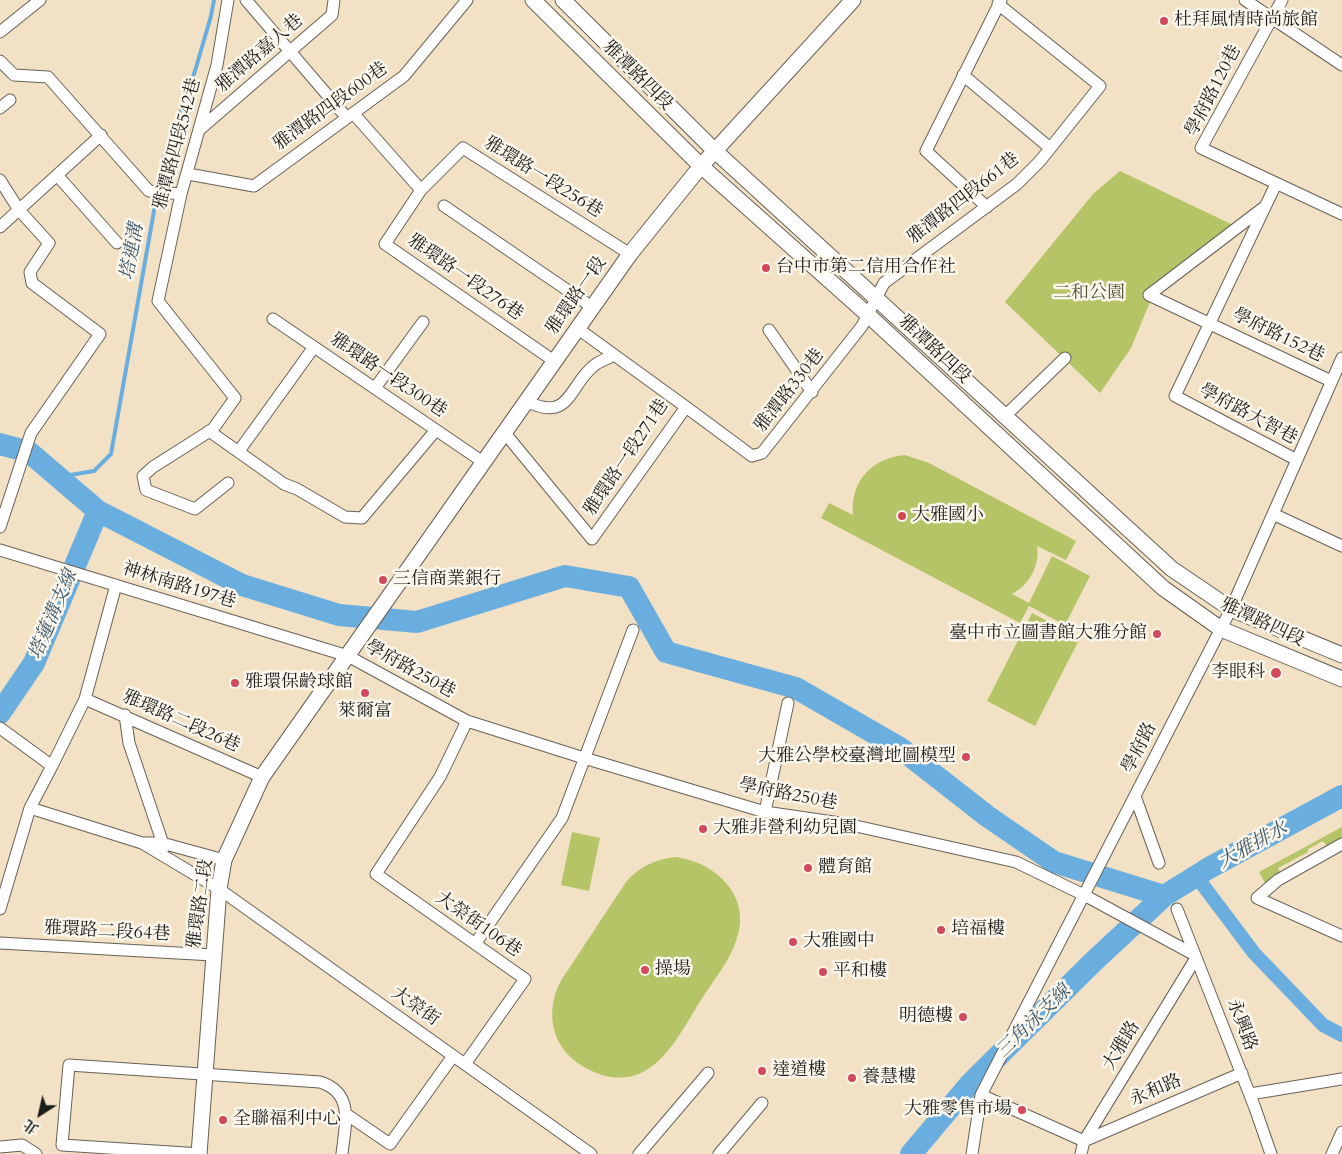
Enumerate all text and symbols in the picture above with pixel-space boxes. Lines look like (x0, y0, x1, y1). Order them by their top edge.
street label: 雅潭路嘉人巷 (212, 10, 308, 98)
place label: 杜拜風情時尚旅館 (1174, 10, 1318, 32)
marker: 杜拜風情時尚旅館 (1158, 15, 1170, 27)
street label: 雅潭路四段 (598, 37, 676, 115)
street label: 學府路120巷 (1182, 42, 1246, 140)
street label: 雅潭路四段600巷 (270, 58, 392, 156)
street label: 雅潭路四段542巷 (150, 76, 206, 212)
street label: 雅環路一段256巷 (480, 133, 606, 223)
street label: 雅潭路四段661巷 (904, 149, 1024, 249)
water label: 塔連溝 (117, 222, 149, 282)
street label: 雅環路一段276巷 (403, 230, 527, 326)
street label: 雅環路一段 (542, 253, 612, 339)
place label: 台中市第二信用合作社 (776, 257, 956, 279)
marker: 台中市第二信用合作社 (760, 262, 772, 274)
park label: 二和公園 (1053, 283, 1125, 305)
street label: 學府路152巷 (1228, 304, 1328, 368)
street label: 雅潭路四段 (894, 311, 974, 389)
street label: 雅環路一段300巷 (326, 329, 450, 423)
street label: 雅潭路330巷 (751, 345, 829, 437)
street label: 學府路大智巷 (1195, 380, 1301, 450)
street label: 雅環路一段271巷 (580, 396, 674, 520)
place label: 大雅國小 (912, 505, 984, 527)
marker: 大雅國小 (896, 510, 908, 522)
street label: 神林南路197巷 (120, 558, 238, 614)
water label: 塔蓮溝支線 (25, 567, 83, 663)
place label: 三信商業銀行 (393, 569, 501, 591)
marker: 三信商業銀行 (377, 574, 389, 586)
street label: 雅潭路四段 (1217, 594, 1307, 652)
place label: 臺中市立圖書館大雅分館 (949, 623, 1147, 645)
marker: 臺中市立圖書館大雅分館 (1151, 628, 1163, 640)
street label: 學府路250巷 (361, 636, 459, 704)
place label: 李眼科 (1211, 662, 1265, 684)
marker: 李眼科 (1269, 666, 1283, 680)
place label: 雅環保齡球館 (245, 672, 353, 694)
marker: 雅環保齡球館 (229, 677, 241, 689)
street label: 雅環路二段26巷 (119, 686, 243, 758)
marker: 萊爾富 (359, 687, 371, 699)
place label: 萊爾富 (338, 701, 392, 723)
street label: 學府路 (1118, 719, 1162, 777)
place label: 大雅公學校臺灣地圖模型 (758, 746, 956, 768)
marker: 大雅公學校臺灣地圖模型 (960, 751, 972, 763)
street label: 學府路250巷 (737, 775, 839, 815)
place label: 大雅非營利幼兒園 (713, 818, 857, 840)
water label: 大雅排水 (1214, 818, 1292, 874)
marker: 大雅非營利幼兒園 (697, 823, 709, 835)
place label: 體育館 (818, 857, 872, 879)
street label: 雅環路二段 (184, 858, 218, 950)
marker: 體育館 (802, 862, 814, 874)
street label: 大榮街106巷 (431, 888, 525, 962)
street label: 雅環路二段64巷 (43, 918, 171, 946)
place label: 培福樓 (951, 919, 1005, 941)
marker: 培福樓 (935, 924, 947, 936)
place label: 大雅國中 (803, 931, 875, 953)
marker: 大雅國中 (787, 936, 799, 948)
place label: 操場 (655, 959, 691, 981)
place label: 平和樓 (833, 961, 887, 983)
marker: 操場 (639, 964, 651, 976)
marker: 平和樓 (817, 966, 829, 978)
water label: 三角泳支線 (992, 981, 1076, 1063)
street label: 大榮街 (387, 983, 443, 1031)
street label: 永興路 (1221, 996, 1261, 1054)
place label: 明德樓 (899, 1006, 953, 1028)
marker: 明德樓 (957, 1011, 969, 1023)
street label: 大雅路 (1099, 1017, 1145, 1075)
place label: 達道樓 (772, 1060, 826, 1082)
marker: 達道樓 (756, 1065, 768, 1077)
place label: 養慧樓 (862, 1067, 916, 1089)
street label: 永和路 (1127, 1071, 1185, 1111)
marker: 養慧樓 (846, 1072, 858, 1084)
north arrow (15, 1089, 65, 1139)
place label: 大雅零售市場 (904, 1099, 1012, 1121)
marker: 大雅零售市場 (1016, 1104, 1028, 1116)
place label: 全聯福利中心 (233, 1109, 341, 1131)
marker: 全聯福利中心 (217, 1114, 229, 1126)
text: 北 (20, 1115, 42, 1138)

